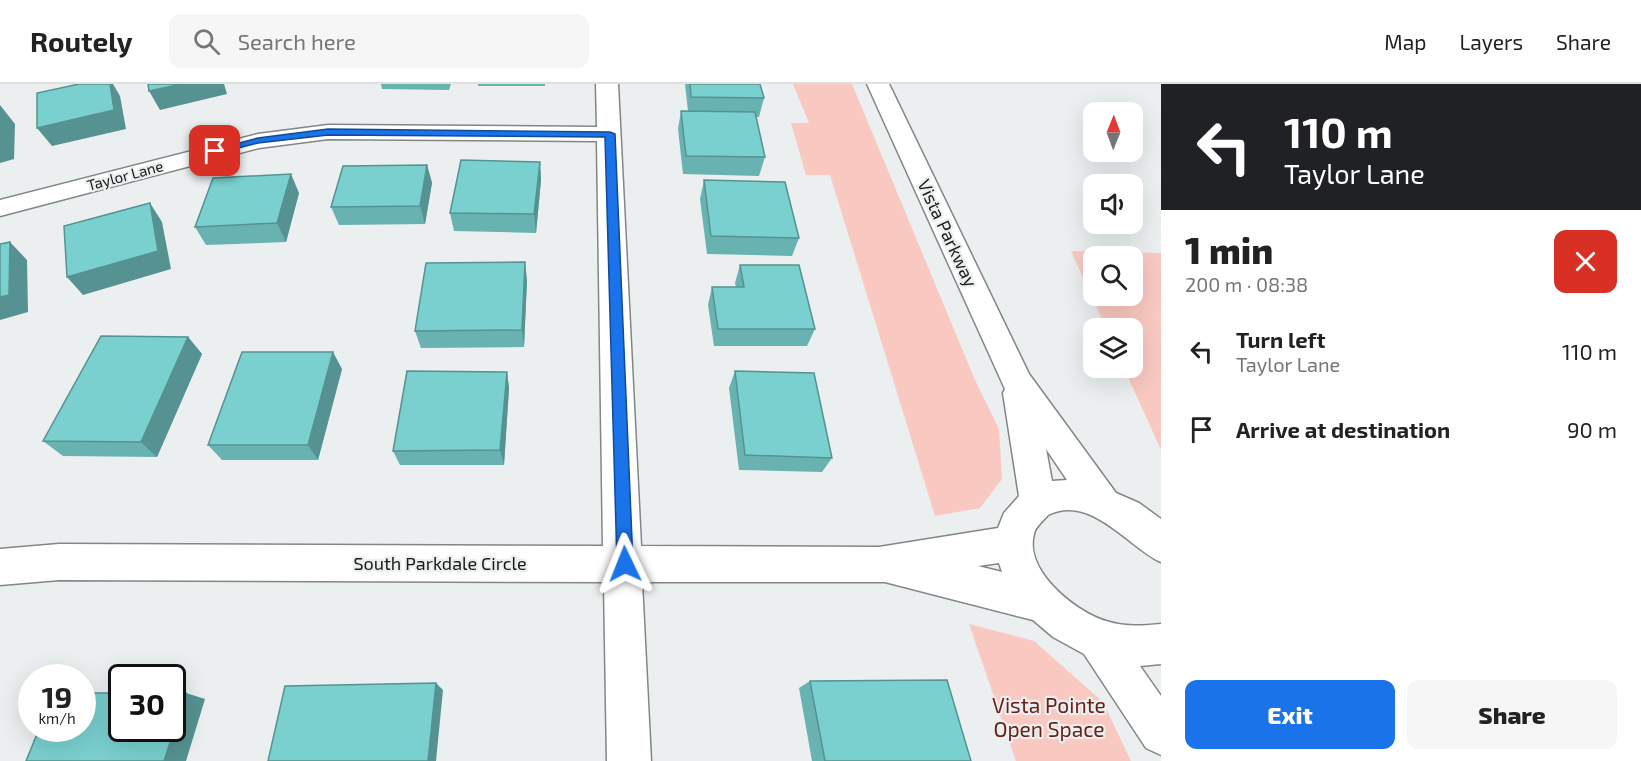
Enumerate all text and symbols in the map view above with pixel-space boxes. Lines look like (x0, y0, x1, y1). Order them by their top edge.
search box (169, 14, 589, 68)
text: Routely (30, 24, 133, 58)
icon: search (190, 25, 223, 58)
text: Search here (238, 28, 356, 54)
text: Map (1384, 29, 1426, 54)
text: Layers (1459, 29, 1523, 54)
text: Share (1556, 29, 1611, 54)
north arrow (1083, 102, 1143, 162)
map controls (1083, 102, 1143, 378)
text: 110 m (1284, 106, 1393, 156)
icon: left (1185, 108, 1263, 186)
pin (189, 125, 240, 176)
icon: arrive (198, 134, 231, 167)
street label: Taylor Lane (85, 156, 165, 194)
text: Taylor Lane (1284, 157, 1425, 189)
button: sound (1083, 174, 1143, 234)
street label: Vista Parkway (913, 176, 983, 291)
text: 1 min (1185, 228, 1273, 271)
button: close (1554, 230, 1617, 293)
button: search (1083, 246, 1143, 306)
text: 200 m · 08:38 (1185, 272, 1308, 296)
button: layers (1083, 318, 1143, 378)
text: Turn left (1236, 326, 1325, 352)
icon: left (1185, 335, 1218, 368)
text: 110 m (1562, 338, 1617, 364)
text: Taylor Lane (1236, 352, 1340, 376)
icon: arrive (1185, 413, 1218, 446)
text: Arrive at destination (1236, 416, 1450, 442)
text: 90 m (1567, 416, 1617, 442)
position arrow (593, 532, 657, 596)
street label: South Parkdale Circle (353, 552, 527, 574)
speed limit sign: 30 (108, 664, 186, 742)
text: 19 (42, 678, 72, 714)
button: Exit (1185, 680, 1395, 749)
button: Share (1407, 680, 1617, 749)
park label: Vista Pointe Open Space (992, 692, 1106, 741)
text: km/h (38, 709, 76, 727)

